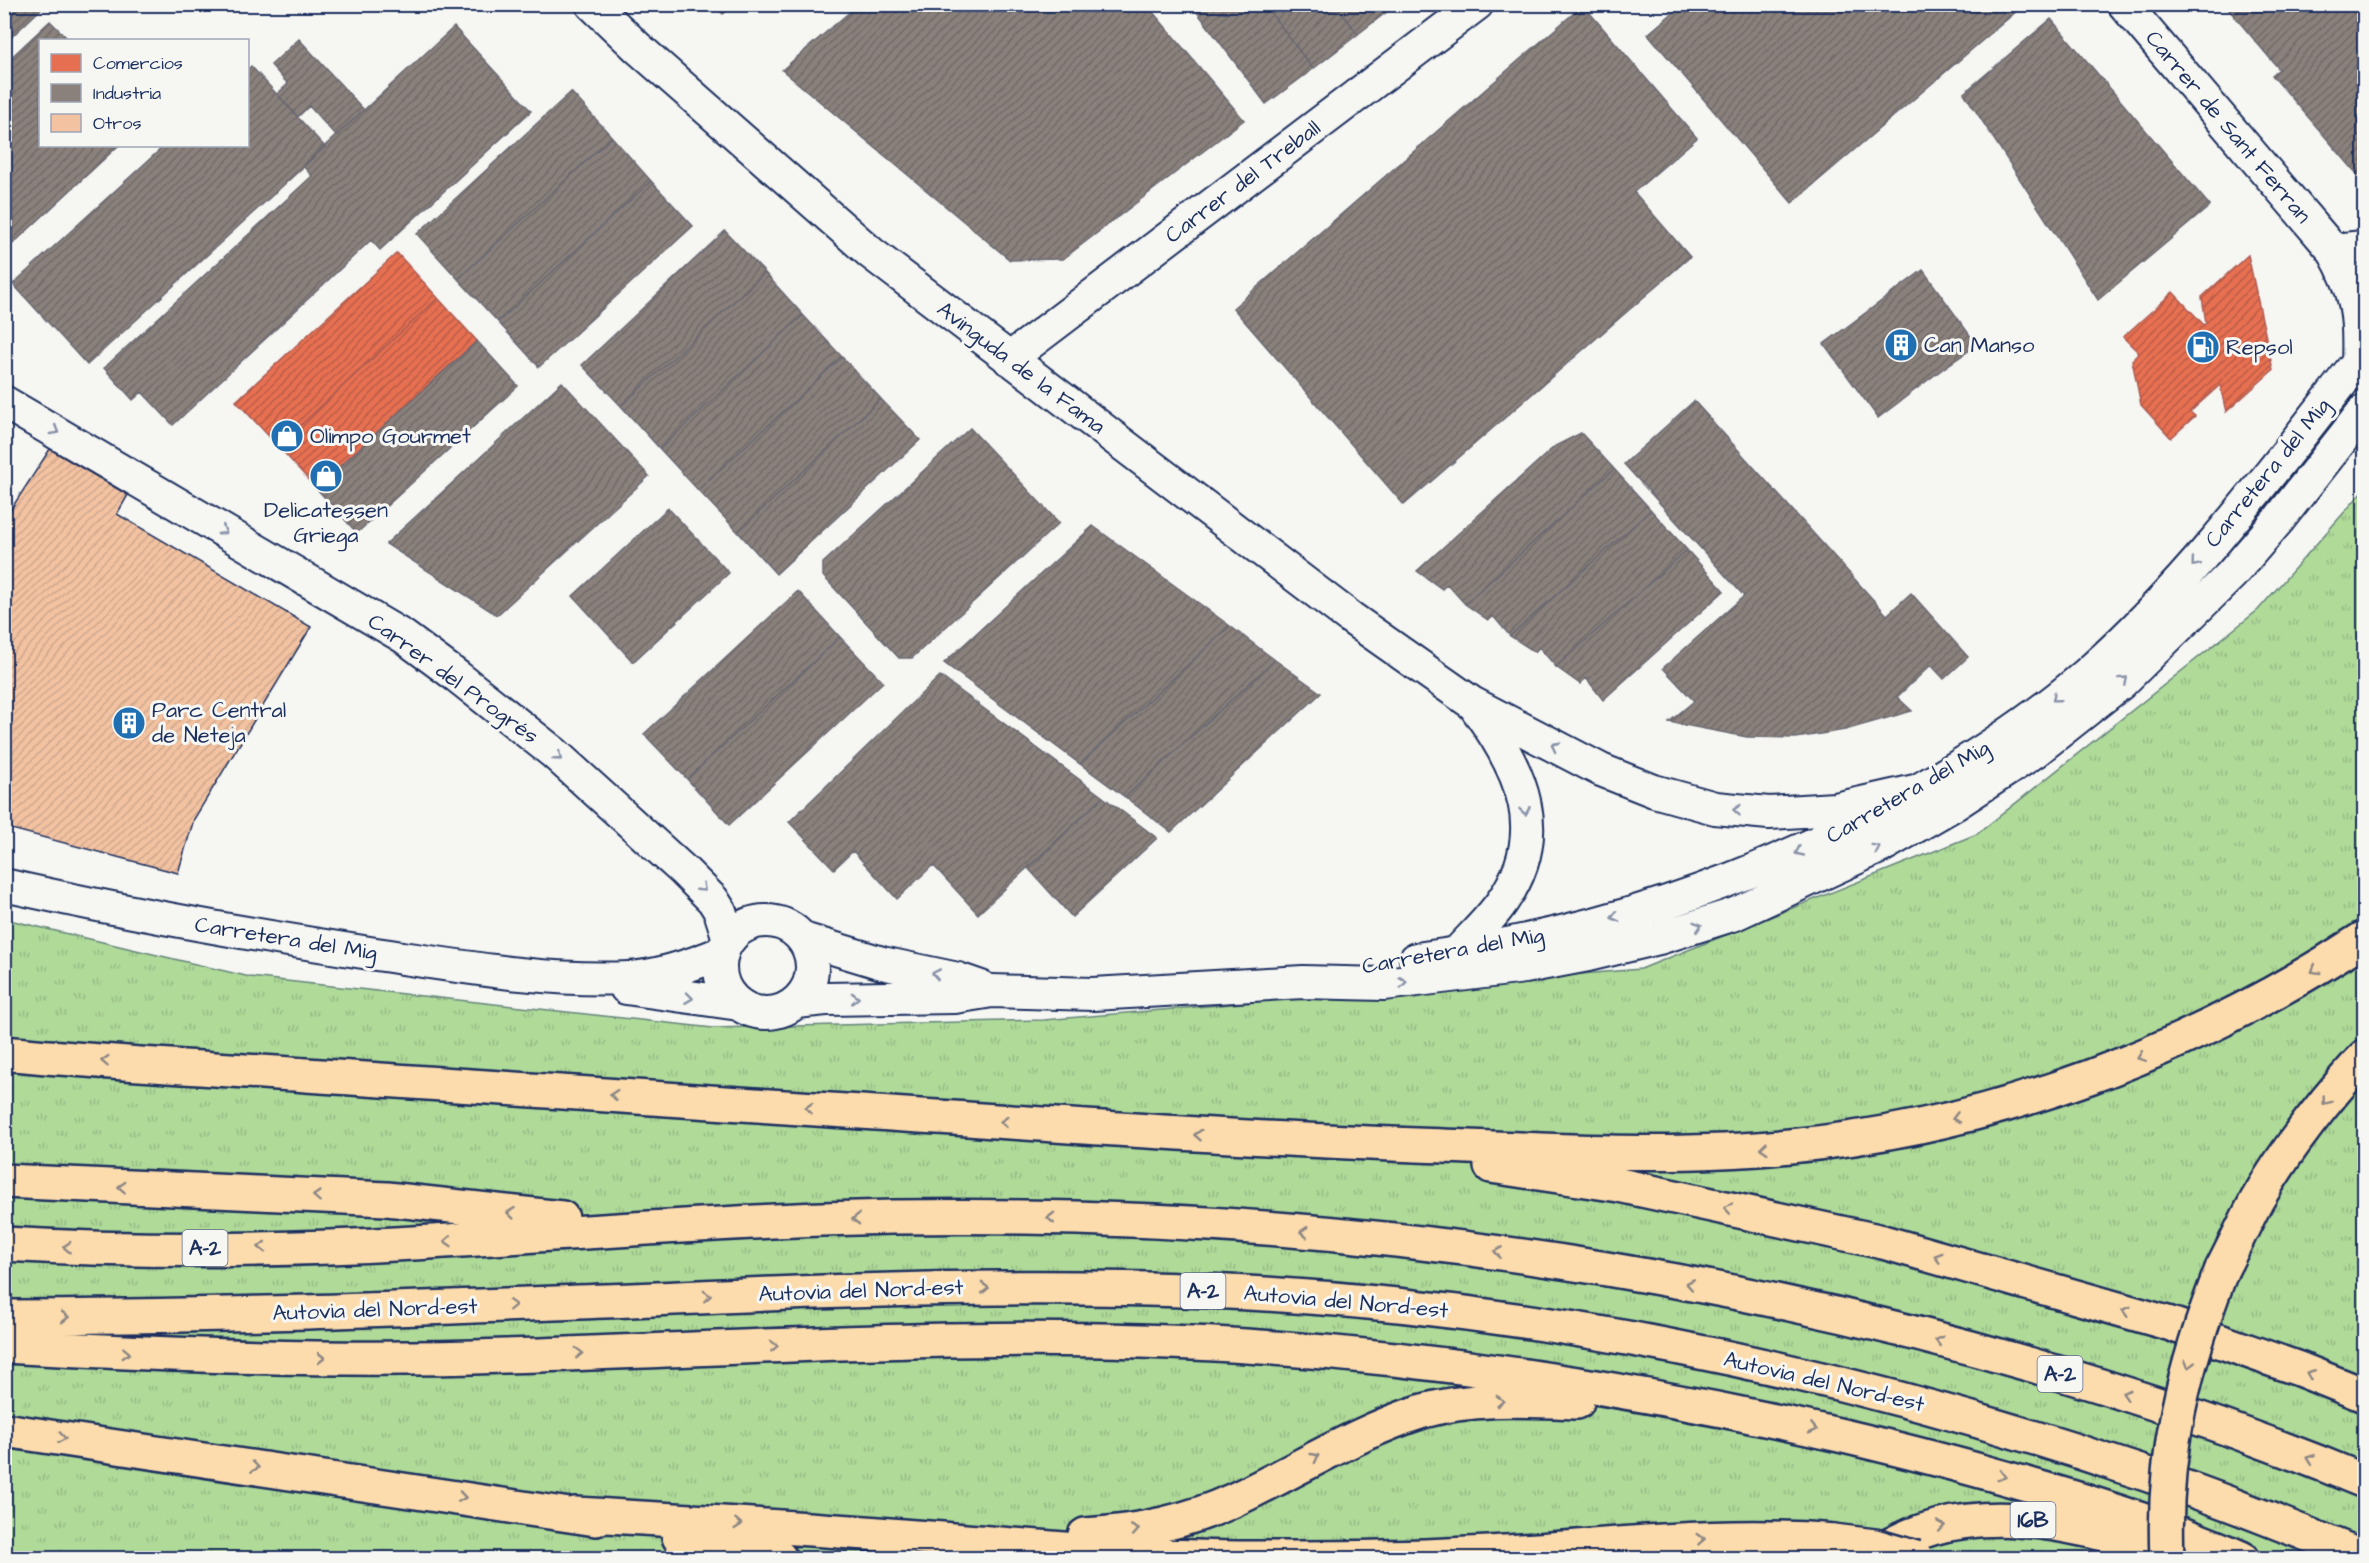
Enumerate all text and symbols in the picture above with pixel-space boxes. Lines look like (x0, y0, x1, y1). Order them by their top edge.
street label: Carrer de Sant Ferran (2138, 24, 2318, 230)
legend (39, 39, 249, 147)
text: Comercios (93, 51, 183, 76)
text: Industria (93, 81, 161, 106)
text: Otros (93, 111, 141, 136)
street label: Carrer del Treball (1159, 113, 1327, 251)
street label: Avinguda de la Fama (930, 294, 1112, 443)
building icon: Can Manso (1883, 327, 1919, 363)
fuel station icon: Repsol (2185, 329, 2221, 365)
place label: Can Manso (1924, 330, 2035, 361)
place label: Repsol (2226, 332, 2293, 363)
street label: Carretera del Mig (2198, 392, 2339, 555)
shop icon: Olimpo Gourmet (269, 418, 305, 454)
place label: Olimpo Gourmet (310, 421, 471, 452)
one-way arrow (49, 424, 59, 436)
shop icon: Delicatessen Griega (308, 458, 344, 494)
place label: Delicatessen Griega (264, 495, 388, 552)
one-way arrow (217, 523, 227, 535)
one-way arrow (2191, 556, 2202, 567)
street label: Carrer del Progrés (361, 606, 545, 752)
one-way arrow (2117, 676, 2128, 687)
one-way arrow (2051, 691, 2062, 702)
place label: Parc Central de Neteja (152, 695, 286, 751)
building icon: Parc Central de Neteja (111, 705, 147, 741)
street label: Carretera del Mig (1820, 733, 1996, 852)
one-way arrow (1550, 742, 1561, 753)
one-way arrow (551, 750, 561, 761)
one-way arrow (1733, 804, 1742, 817)
one-way arrow (1519, 806, 1531, 815)
one-way arrow (1794, 844, 1805, 856)
one-way arrow (1870, 844, 1881, 856)
one-way arrow (694, 881, 705, 892)
street label: Carretera del Mig (192, 909, 379, 970)
one-way arrow (1610, 910, 1620, 923)
street label: Carretera del Mig (1360, 920, 1547, 983)
one-way arrow (1692, 921, 1703, 933)
one-way arrow (2311, 962, 2321, 974)
one-way arrow (932, 968, 942, 981)
one-way arrow (1399, 976, 1408, 988)
one-way arrow (685, 991, 694, 1003)
one-way arrow (850, 992, 859, 1004)
one-way arrow (2136, 1050, 2147, 1062)
one-way arrow (101, 1055, 110, 1068)
one-way arrow (610, 1089, 619, 1102)
one-way arrow (2322, 1094, 2333, 1105)
one-way arrow (805, 1102, 814, 1115)
one-way arrow (1951, 1110, 1961, 1123)
one-way arrow (999, 1115, 1008, 1128)
one-way arrow (1194, 1128, 1203, 1141)
one-way arrow (1759, 1142, 1768, 1155)
one-way arrow (118, 1181, 127, 1194)
one-way arrow (313, 1189, 322, 1202)
one-way arrow (1723, 1202, 1733, 1215)
one-way arrow (507, 1207, 516, 1220)
one-way arrow (852, 1212, 861, 1225)
one-way arrow (1047, 1212, 1056, 1224)
one-way arrow (1299, 1226, 1308, 1239)
road number: A-2 (182, 1230, 228, 1266)
one-way arrow (443, 1234, 452, 1247)
one-way arrow (63, 1241, 72, 1254)
one-way arrow (258, 1241, 267, 1253)
one-way arrow (1493, 1247, 1502, 1259)
one-way arrow (1933, 1252, 1943, 1265)
street label: Autovia del Nord-est (758, 1272, 964, 1310)
road number: A-2 (1180, 1273, 1226, 1309)
street label: Autovia del Nord-est (1243, 1278, 1450, 1326)
one-way arrow (1685, 1278, 1695, 1291)
one-way arrow (981, 1282, 990, 1294)
one-way arrow (702, 1290, 711, 1303)
street label: Autovia del Nord-est (272, 1291, 478, 1329)
one-way arrow (507, 1298, 516, 1311)
one-way arrow (2121, 1306, 2132, 1318)
one-way arrow (60, 1311, 69, 1324)
one-way arrow (1934, 1335, 1944, 1348)
one-way arrow (769, 1339, 778, 1352)
street label: Autovia del Nord-est (1721, 1344, 1927, 1420)
one-way arrow (121, 1346, 130, 1359)
one-way arrow (574, 1347, 583, 1360)
one-way arrow (316, 1352, 325, 1364)
road number: A-2 (2038, 1356, 2082, 1392)
one-way arrow (2184, 1358, 2196, 1369)
one-way arrow (2305, 1369, 2316, 1381)
one-way arrow (2121, 1389, 2132, 1401)
one-way arrow (1495, 1395, 1504, 1408)
one-way arrow (1808, 1422, 1818, 1435)
one-way arrow (58, 1432, 67, 1444)
one-way arrow (1309, 1453, 1320, 1465)
one-way arrow (2305, 1454, 2316, 1467)
one-way arrow (251, 1460, 260, 1472)
one-way arrow (1996, 1469, 2007, 1481)
one-way arrow (457, 1491, 467, 1503)
road number: 16B (2010, 1502, 2056, 1538)
one-way arrow (733, 1517, 742, 1530)
one-way arrow (1936, 1520, 1946, 1533)
one-way arrow (1130, 1524, 1140, 1537)
one-way arrow (1697, 1533, 1706, 1546)

